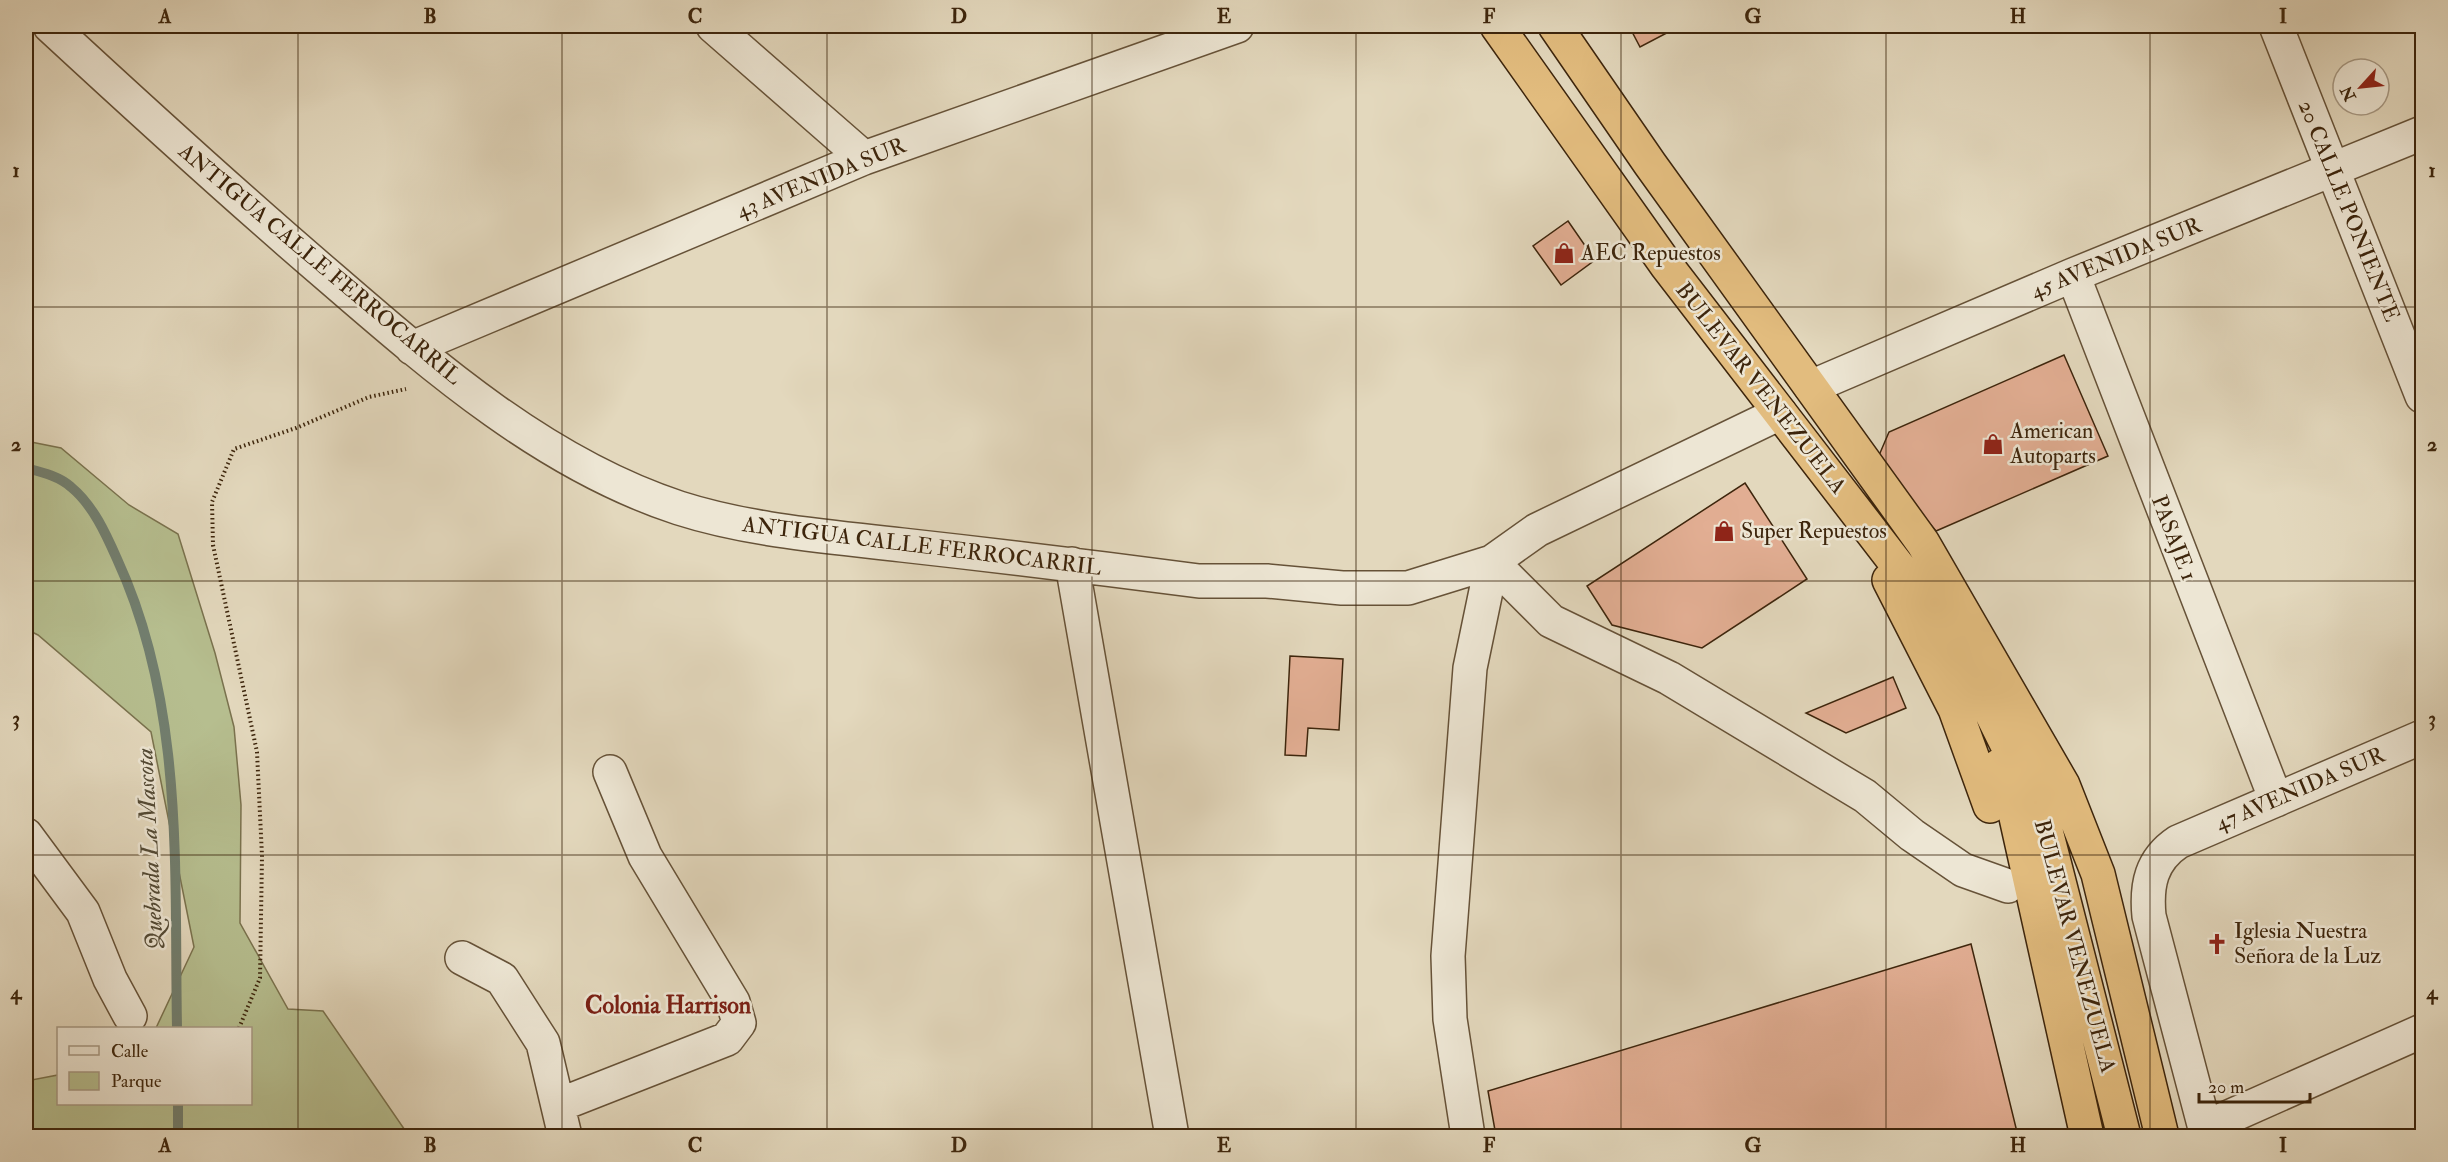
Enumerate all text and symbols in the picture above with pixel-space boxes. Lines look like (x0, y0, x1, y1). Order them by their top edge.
text: A (158, 4, 172, 29)
text: B (423, 4, 437, 29)
text: C (688, 4, 702, 29)
text: D (951, 4, 967, 29)
text: E (1217, 4, 1232, 29)
text: F (1483, 4, 1496, 29)
text: G (1745, 4, 1762, 29)
text: H (2010, 4, 2026, 29)
text: I (2279, 4, 2287, 29)
north arrow (2331, 57, 2391, 117)
text: N (2336, 82, 2361, 105)
street label: 20 CALLE PONIENTE (2292, 96, 2406, 326)
street label: 43 AVENIDA SUR (732, 131, 911, 225)
street label: ANTIGUA CALLE FERROCARRIL (172, 137, 467, 391)
text: 1 (12, 158, 20, 183)
text: 1 (2428, 158, 2436, 183)
street label: 45 AVENIDA SUR (2027, 211, 2206, 305)
place label: AEC Repuestos (1580, 239, 1721, 268)
shop icon: AEC Repuestos (1552, 241, 1576, 265)
street label: BULEVAR VENEZUELA (1670, 277, 1852, 499)
place label: American Autoparts (2009, 417, 2096, 471)
text: 2 (11, 432, 21, 457)
shop icon: American Autoparts (1981, 432, 2005, 456)
text: 2 (2427, 432, 2437, 457)
street label: PASAJE 1 (2145, 491, 2203, 585)
street label: ANTIGUA CALLE FERROCARRIL (740, 510, 1103, 582)
place label: Super Repuestos (1741, 517, 1887, 546)
shop icon: Super Repuestos (1712, 519, 1736, 543)
text: 3 (12, 706, 20, 731)
text: 3 (2428, 706, 2436, 731)
street label: 47 AVENIDA SUR (2211, 740, 2390, 837)
water label: Quebrada La Mascota (129, 747, 171, 951)
street label: BULEVAR VENEZUELA (2028, 816, 2122, 1076)
place label: Iglesia Nuestra Señora de la Luz (2234, 917, 2381, 970)
church icon: Iglesia Nuestra Señora de la Luz (2205, 932, 2229, 956)
text: 4 (10, 980, 23, 1005)
text: 4 (2426, 980, 2439, 1005)
district label: Colonia Harrison (585, 990, 752, 1021)
legend (57, 1027, 252, 1105)
text: Calle (111, 1040, 149, 1063)
scale bar (2199, 1066, 2310, 1104)
text: Parque (111, 1070, 162, 1093)
text: 20 m (2208, 1076, 2244, 1099)
text: A (158, 1133, 172, 1158)
text: B (423, 1133, 437, 1158)
text: C (688, 1133, 702, 1158)
text: D (951, 1133, 967, 1158)
text: E (1217, 1133, 1232, 1158)
text: F (1483, 1133, 1496, 1158)
text: G (1745, 1133, 1762, 1158)
text: H (2010, 1133, 2026, 1158)
text: I (2279, 1133, 2287, 1158)

